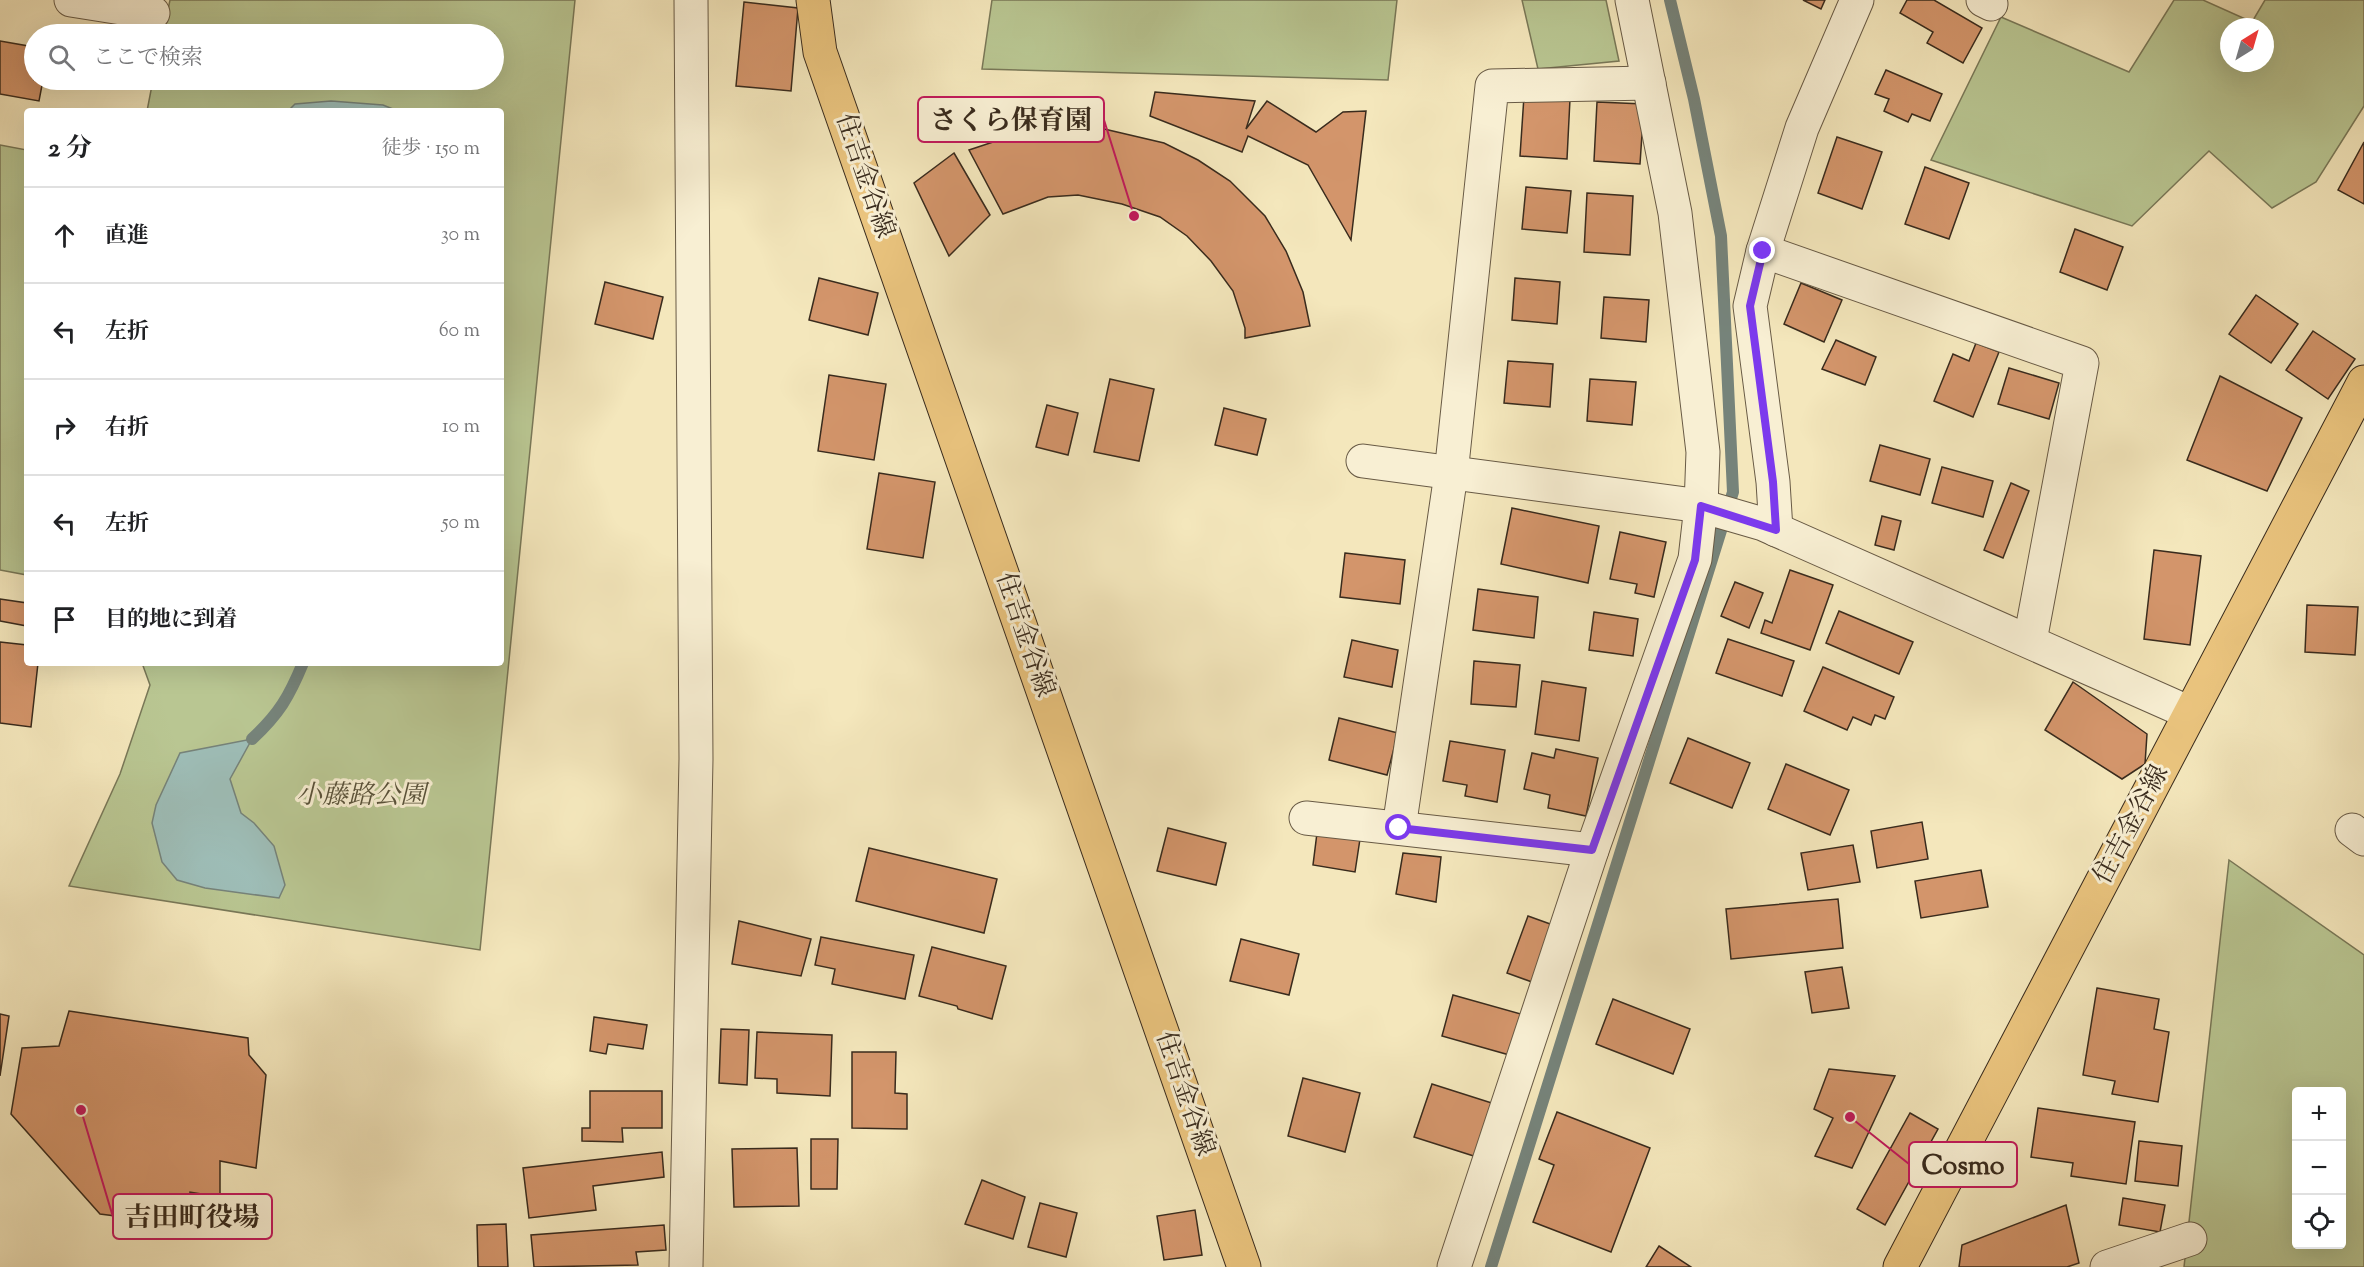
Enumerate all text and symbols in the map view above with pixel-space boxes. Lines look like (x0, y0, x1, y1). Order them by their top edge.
north arrow (2220, 18, 2274, 72)
search box (24, 24, 504, 90)
icon: search (45, 41, 78, 74)
text: ここで検索 (93, 43, 203, 75)
callout: さくら保育園 (918, 97, 1104, 142)
text: さくら保育園 (930, 103, 1092, 142)
street label: 住吉金谷線 (825, 109, 903, 243)
text: 2 分 (48, 131, 92, 168)
text: 徒歩 · 150 m (381, 135, 480, 164)
icon: ahead (48, 219, 81, 252)
text: 直進 (105, 221, 149, 253)
text: 30 m (441, 221, 480, 250)
route end (1749, 237, 1775, 263)
icon: left (48, 315, 81, 348)
text: 左折 (105, 317, 149, 349)
text: 60 m (439, 317, 480, 346)
icon: right (48, 411, 81, 444)
text: 右折 (105, 413, 149, 445)
text: 10 m (442, 413, 480, 442)
icon: left (48, 507, 81, 540)
text: 左折 (105, 509, 149, 541)
text: 50 m (442, 509, 480, 538)
street label: 住吉金谷線 (985, 568, 1063, 702)
icon: arrive (48, 603, 81, 636)
text: 目的地に到着 (105, 605, 237, 637)
street label: 住吉金谷線 (2085, 759, 2179, 891)
park label: 小藤路公園 (296, 778, 430, 815)
route start (1385, 814, 1411, 840)
street label: 住吉金谷線 (1145, 1027, 1223, 1161)
map controls (2292, 1087, 2346, 1249)
button: + (2292, 1087, 2346, 1141)
button: − (2292, 1141, 2346, 1195)
callout: Cosmo (1909, 1142, 2017, 1187)
text: Cosmo (1921, 1148, 2005, 1187)
callout: 吉田町役場 (113, 1194, 272, 1239)
button: locate (2292, 1195, 2346, 1249)
text: 吉田町役場 (125, 1200, 260, 1239)

